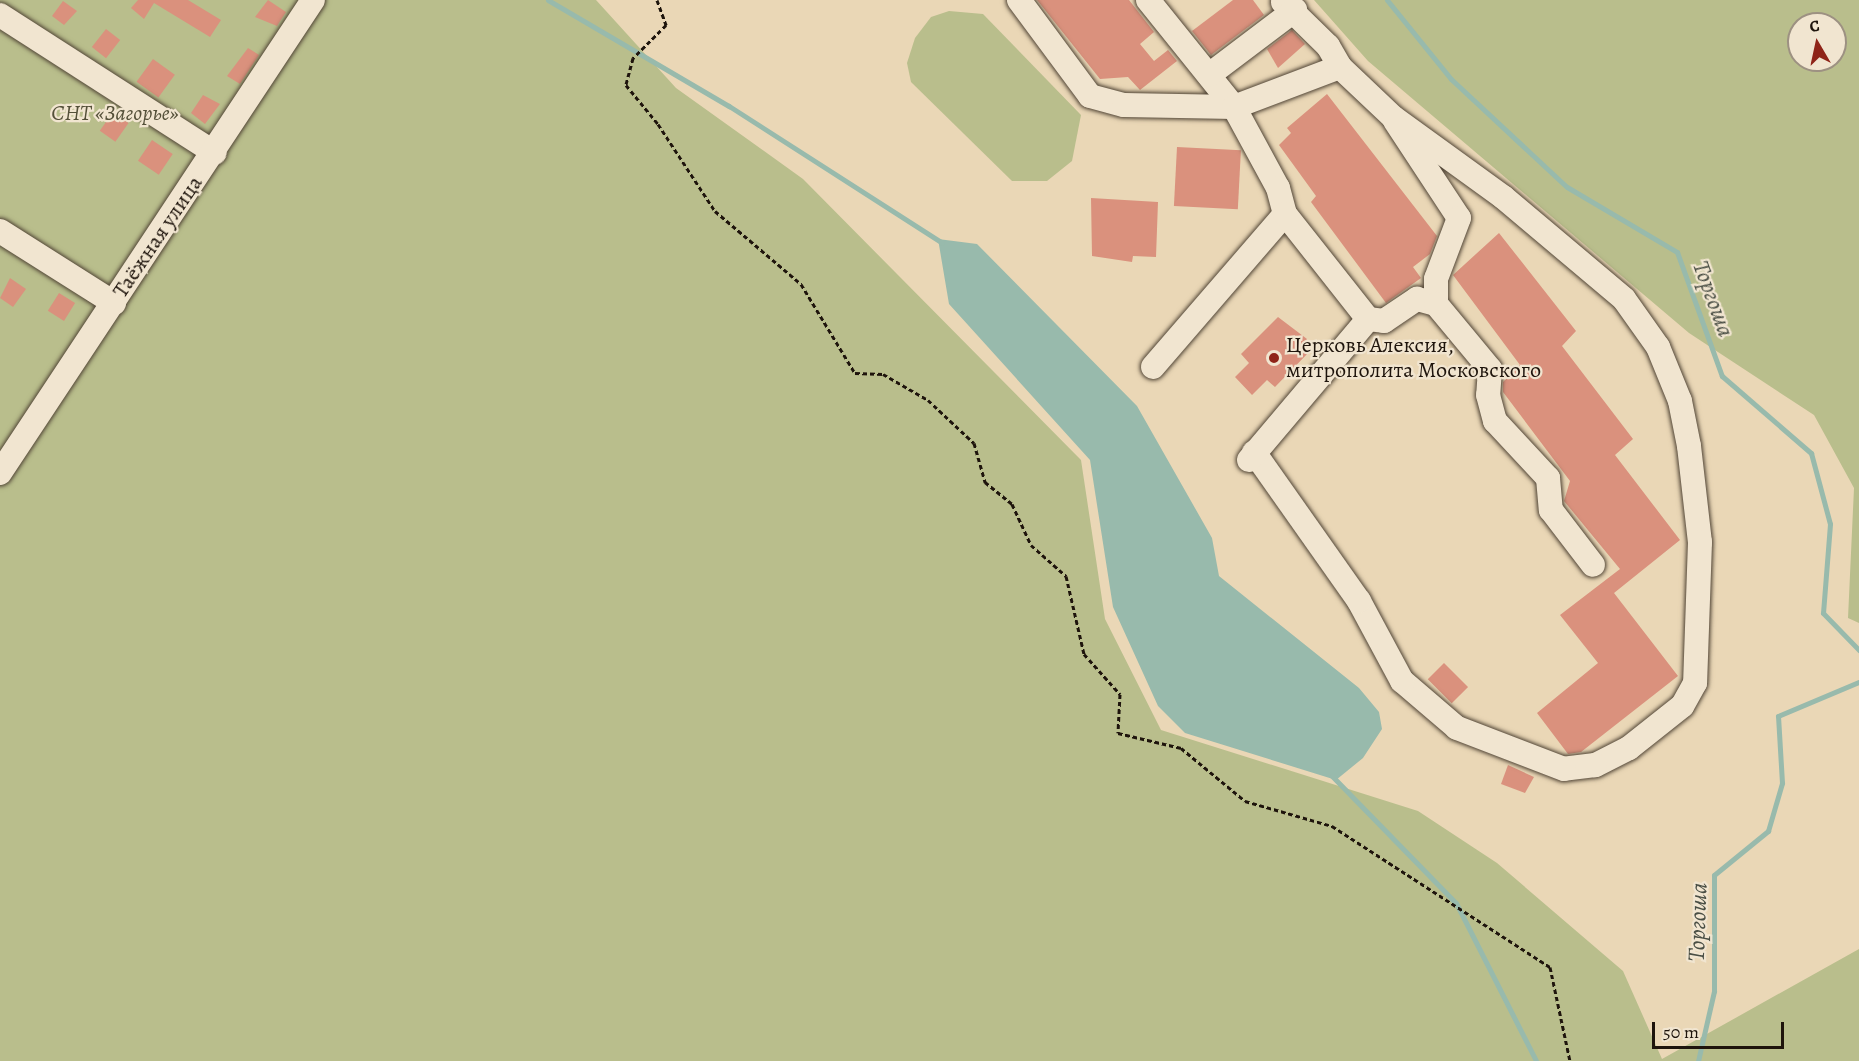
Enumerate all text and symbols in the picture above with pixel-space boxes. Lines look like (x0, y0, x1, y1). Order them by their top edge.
north arrow (1787, 12, 1847, 72)
text: С (1808, 15, 1821, 38)
park label: СНТ «Загорье» (51, 101, 179, 127)
street label: Таёжная улица (108, 171, 208, 303)
water label: Торгоша (1686, 257, 1740, 341)
place label: Церковь Алексия, митрополита Московского (1286, 332, 1541, 384)
marker: Церковь Алексия, митрополита Московского (1267, 351, 1281, 365)
water label: Торгоша (1682, 882, 1714, 962)
scale bar (1655, 1010, 1787, 1048)
text: 50 m (1663, 1020, 1699, 1044)

